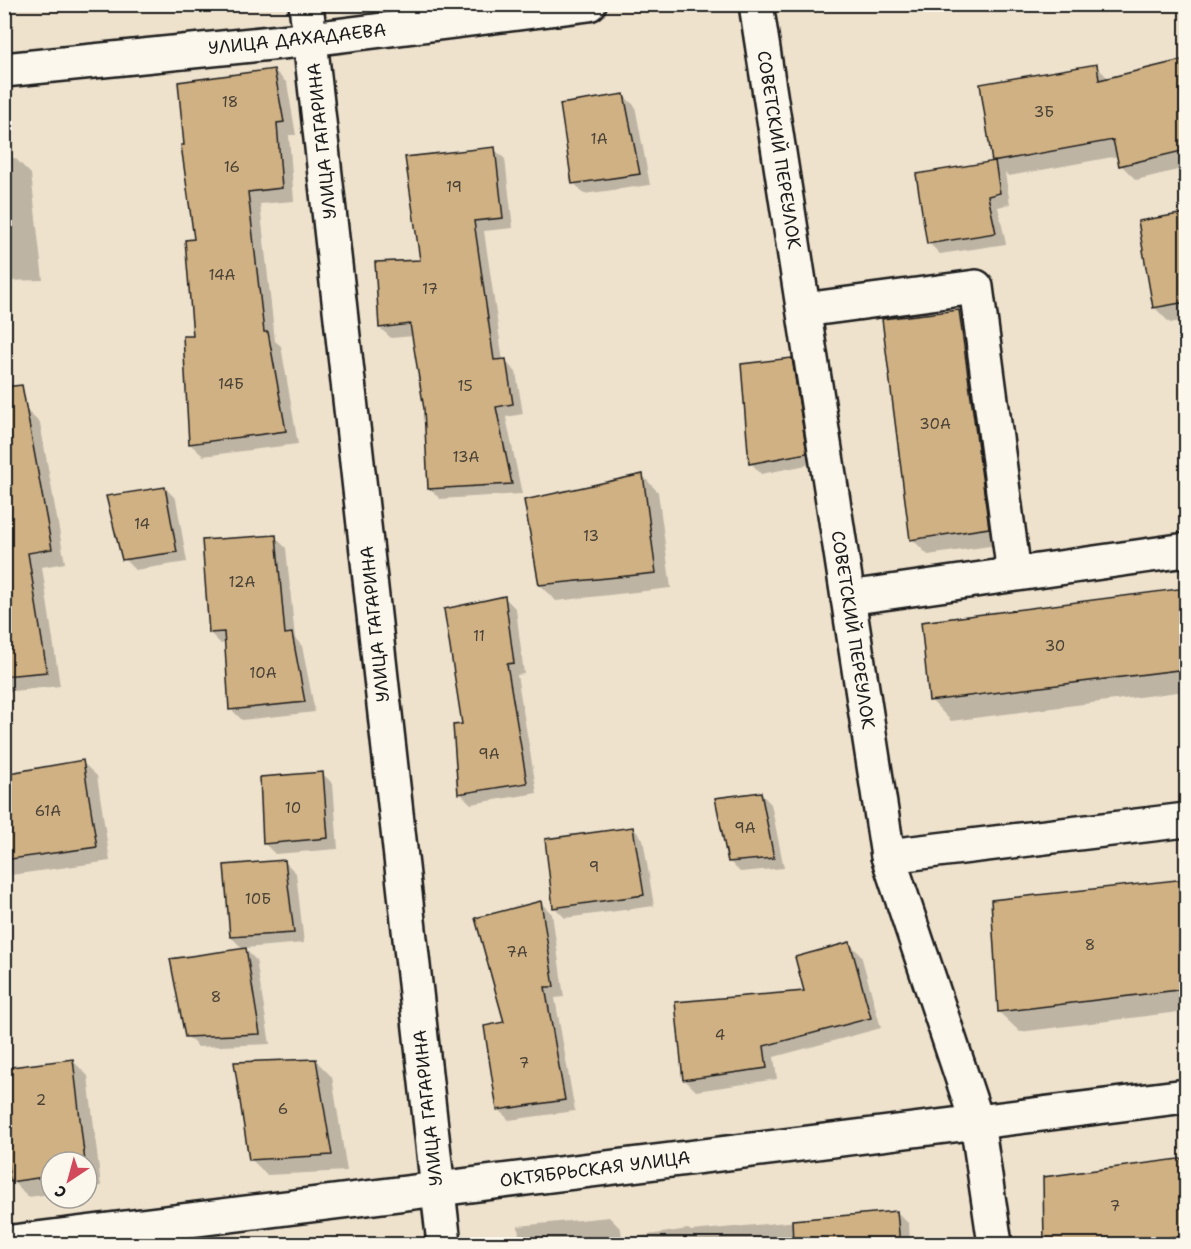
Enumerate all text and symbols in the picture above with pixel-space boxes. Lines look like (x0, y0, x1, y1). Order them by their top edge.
street label: УЛИЦА ДАХАДАЕВА (207, 18, 387, 60)
street label: СОВЕТСКИЙ ПЕРЕУЛОК (751, 49, 807, 251)
street label: УЛИЦА ГАГАРИНА (302, 62, 342, 220)
house number: 18 (222, 92, 238, 112)
house number: 3Б (1034, 102, 1054, 122)
house number: 1А (590, 129, 608, 149)
house number: 16 (224, 157, 240, 177)
house number: 19 (446, 177, 462, 197)
house number: 14А (209, 265, 236, 285)
house number: 17 (422, 279, 438, 299)
house number: 14Б (218, 374, 244, 394)
house number: 15 (457, 376, 473, 396)
house number: 30А (919, 414, 951, 434)
house number: 13А (453, 447, 480, 467)
house number: 14 (134, 514, 150, 534)
house number: 13 (583, 526, 599, 546)
street label: СОВЕТСКИЙ ПЕРЕУЛОК (825, 529, 881, 731)
street label: УЛИЦА ГАГАРИНА (355, 545, 395, 703)
house number: 12А (229, 572, 256, 592)
house number: 11 (473, 626, 485, 646)
house number: 30 (1045, 636, 1065, 656)
house number: 10А (249, 663, 277, 683)
house number: 9А (478, 744, 500, 764)
house number: 10 (285, 798, 301, 818)
house number: 61А (35, 801, 61, 821)
house number: 9А (734, 818, 756, 838)
house number: 9 (589, 857, 599, 877)
house number: 10Б (245, 889, 271, 909)
house number: 8 (1085, 935, 1095, 955)
house number: 7А (506, 942, 528, 962)
house number: 8 (211, 987, 221, 1007)
house number: 4 (715, 1025, 725, 1045)
street label: УЛИЦА ГАГАРИНА (408, 1029, 448, 1187)
house number: 7 (519, 1053, 529, 1073)
house number: 2 (36, 1090, 46, 1110)
house number: 6 (278, 1099, 288, 1119)
street label: ОКТЯБРЬСКАЯ УЛИЦА (498, 1145, 692, 1193)
north arrow (39, 1150, 99, 1210)
text: С (50, 1180, 71, 1203)
house number: 7 (1110, 1196, 1120, 1216)

